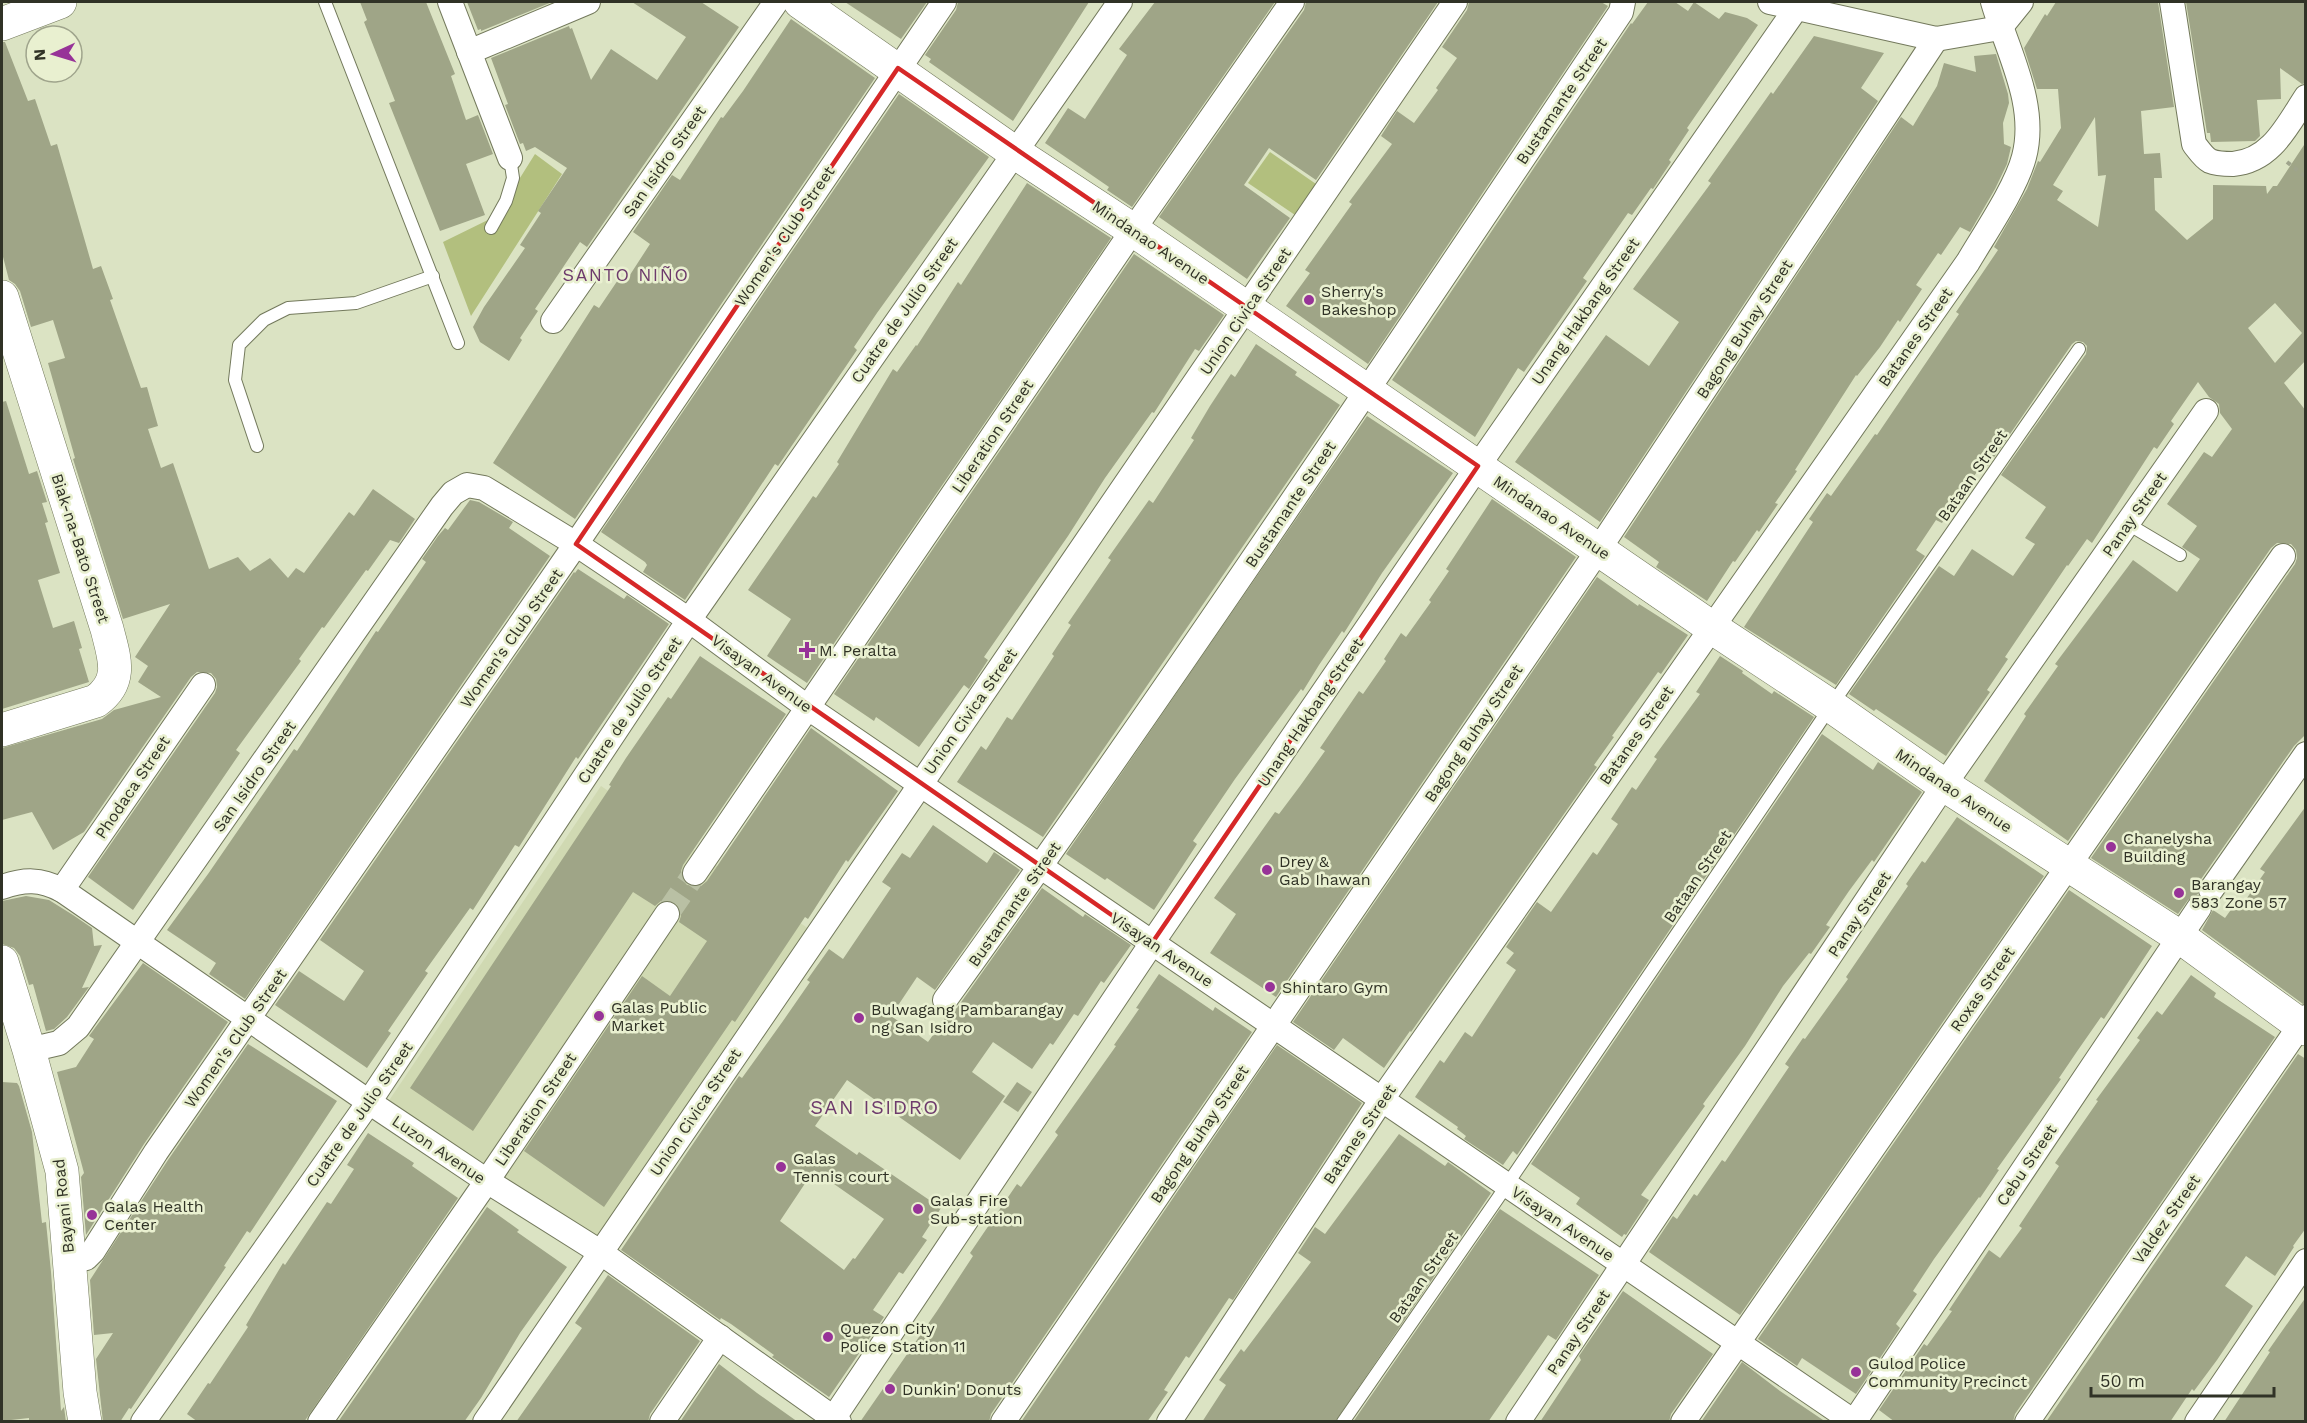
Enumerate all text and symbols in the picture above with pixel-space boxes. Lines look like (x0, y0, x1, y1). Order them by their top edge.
north arrow (24, 24, 84, 84)
street label: Bustamante Street (1512, 34, 1611, 168)
text: N (30, 48, 49, 62)
street label: San Isidro Street (619, 102, 710, 221)
street label: Women's Club Street (730, 162, 839, 310)
street label: Mindanao Avenue (1089, 196, 1213, 289)
street label: Cuatre de Julio Street (847, 234, 962, 386)
street label: Unang Hakbang Street (1527, 234, 1644, 388)
street label: Union Civica Street (1196, 244, 1295, 379)
street label: Bagong Buhay Street (1692, 256, 1797, 402)
district label: SANTO NIÑO (563, 264, 689, 285)
place label: Sherry's Bakeshop (1321, 282, 1397, 319)
street label: Batanes Street (1874, 284, 1957, 390)
marker: Sherry's Bakeshop (1302, 293, 1316, 307)
street label: Liberation Street (948, 376, 1037, 496)
street label: Bataan Street (1934, 426, 2011, 525)
street label: Bustamante Street (1241, 437, 1340, 571)
street label: Panay Street (2098, 468, 2171, 560)
street label: Biak-na-Bato Street (47, 471, 114, 626)
street label: Mindanao Avenue (1490, 471, 1614, 564)
street label: Women's Club Street (456, 565, 567, 711)
street label: Visayan Avenue (708, 630, 816, 716)
street label: Cuatre de Julio Street (573, 633, 686, 787)
street label: Unang Hakbang Street (1254, 634, 1367, 790)
place label: M. Peralta (819, 641, 897, 660)
marker: M. Peralta (800, 643, 814, 657)
street label: Union Civica Street (920, 644, 1021, 778)
street label: Bagong Buhay Street (1420, 661, 1527, 806)
street label: Batanes Street (1595, 682, 1678, 788)
street label: San Isidro Street (209, 717, 300, 836)
street label: Phodaca Street (91, 732, 174, 842)
street label: Mindanao Avenue (1892, 744, 2016, 837)
street label: Bataan Street (1659, 826, 1736, 926)
place label: Chanelysha Building (2123, 829, 2212, 866)
street label: Bustamante Street (964, 838, 1065, 970)
marker: Chanelysha Building (2104, 840, 2118, 854)
place label: Drey & Gab Ihawan (1279, 852, 1371, 889)
marker: Drey & Gab Ihawan (1260, 863, 1274, 877)
street label: Panay Street (1824, 868, 1895, 961)
place label: Barangay 583 Zone 57 (2191, 875, 2287, 912)
marker: Barangay 583 Zone 57 (2172, 886, 2186, 900)
street label: Visayan Avenue (1107, 908, 1217, 991)
street label: Roxas Street (1946, 943, 2019, 1035)
street label: Women's Club Street (180, 965, 291, 1111)
place label: Shintaro Gym (1282, 978, 1388, 997)
marker: Shintaro Gym (1263, 980, 1277, 994)
place label: Galas Public Market (611, 998, 707, 1035)
place label: Bulwagang Pambarangay ng San Isidro (871, 1000, 1064, 1037)
marker: Galas Public Market (592, 1009, 606, 1023)
marker: Bulwagang Pambarangay ng San Isidro (852, 1011, 866, 1025)
street label: Cuatre de Julio Street (302, 1038, 417, 1190)
street label: Union Civica Street (646, 1045, 745, 1180)
street label: Liberation Street (491, 1049, 580, 1169)
street label: Bagong Buhay Street (1146, 1062, 1253, 1207)
street label: Batanes Street (1319, 1081, 1400, 1188)
district label: SAN ISIDRO (810, 1095, 940, 1119)
street label: Luzon Avenue (388, 1111, 489, 1188)
street label: Cebu Street (1992, 1121, 2061, 1209)
place label: Galas Tennis court (793, 1149, 890, 1186)
street label: Bayani Road (49, 1158, 78, 1254)
marker: Galas Tennis court (774, 1160, 788, 1174)
street label: Valdez Street (2129, 1171, 2204, 1268)
street label: Visayan Avenue (1508, 1182, 1618, 1265)
place label: Galas Fire Sub-station (930, 1191, 1023, 1228)
place label: Galas Health Center (104, 1197, 204, 1234)
marker: Galas Fire Sub-station (911, 1202, 925, 1216)
marker: Galas Health Center (85, 1208, 99, 1222)
street label: Bataan Street (1385, 1228, 1462, 1327)
street label: Panay Street (1543, 1286, 1614, 1379)
place label: Quezon City Police Station 11 (840, 1319, 966, 1356)
marker: Quezon City Police Station 11 (821, 1330, 835, 1344)
place label: Gulod Police Community Precinct (1868, 1354, 2027, 1391)
scale bar (2091, 1360, 2274, 1398)
marker: Gulod Police Community Precinct (1849, 1365, 1863, 1379)
text: 50 m (2100, 1370, 2145, 1391)
place label: Dunkin' Donuts (902, 1380, 1021, 1399)
marker: Dunkin' Donuts (883, 1382, 897, 1396)

